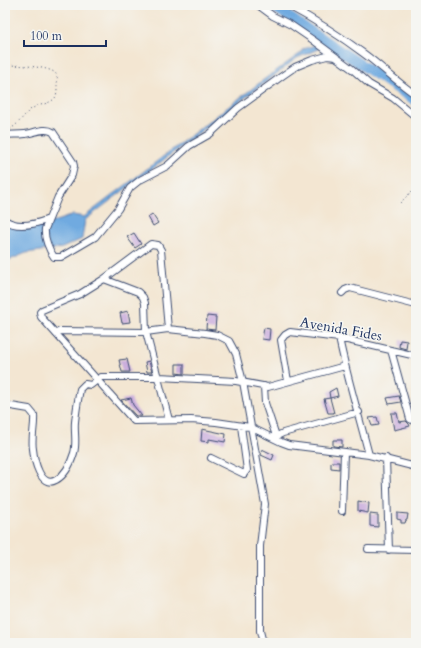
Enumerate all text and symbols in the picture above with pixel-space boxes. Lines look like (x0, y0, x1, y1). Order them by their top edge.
scale bar (24, 22, 106, 48)
text: 100 m (30, 28, 63, 44)
street label: Avenida Fides (298, 312, 384, 346)

